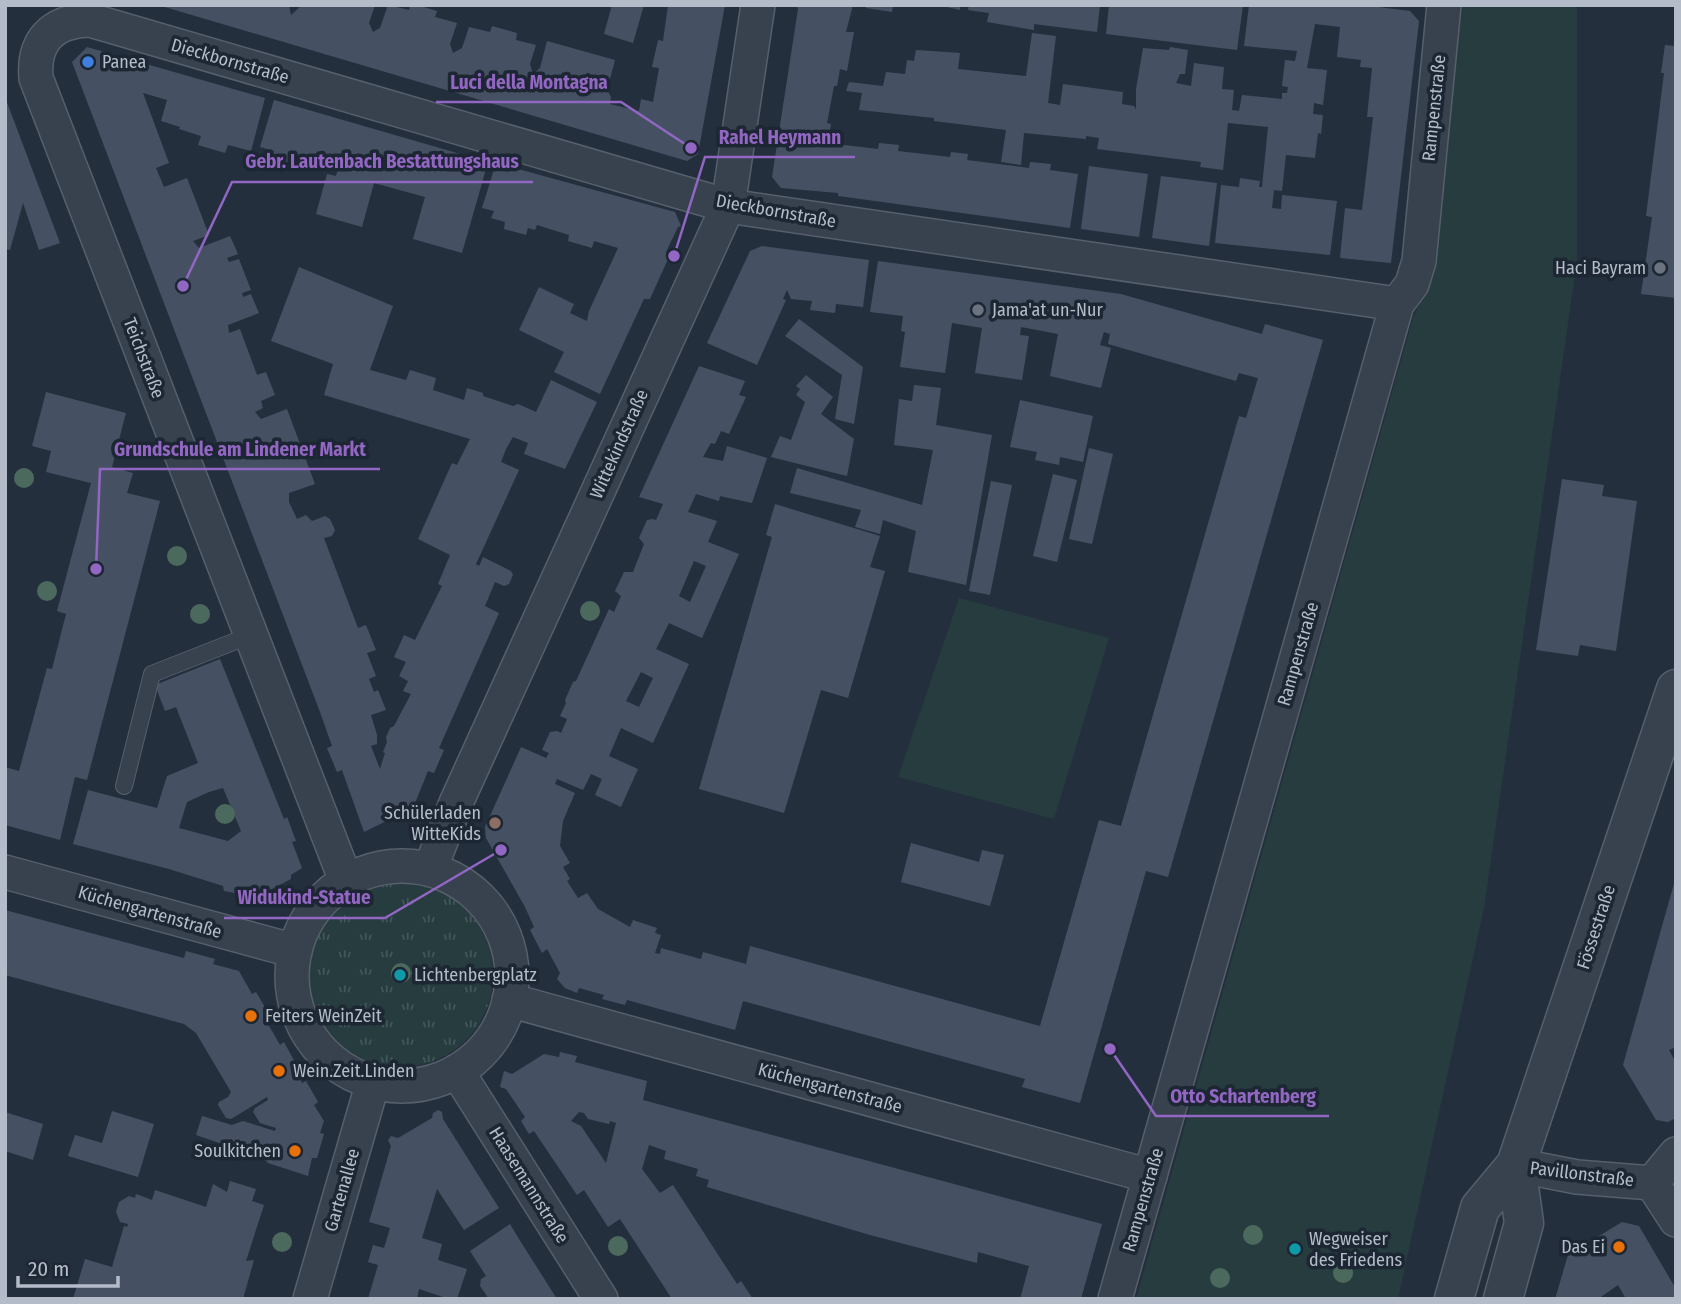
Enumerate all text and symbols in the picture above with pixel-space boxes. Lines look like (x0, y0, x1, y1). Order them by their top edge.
street label: Dieckbornstraße (169, 34, 291, 88)
place label: Panea (102, 51, 147, 73)
marker: Panea (80, 54, 96, 70)
street label: Rampenstraße (1417, 54, 1451, 162)
callout: Luci della Montagna (436, 62, 621, 102)
text: Luci della Montagna (450, 71, 608, 94)
callout: Rahel Heymann (705, 117, 855, 157)
text: Rahel Heymann (719, 126, 841, 149)
callout: Gebr. Lautenbach Bestattungshaus (232, 142, 533, 182)
text: Gebr. Lautenbach Bestattungshaus (245, 150, 519, 173)
street label: Dieckbornstraße (714, 190, 838, 232)
place label: Haci Bayram (1555, 257, 1646, 279)
marker: Haci Bayram (1652, 260, 1668, 276)
place label: Jama'at un-Nur (992, 299, 1103, 321)
marker: Jama'at un-Nur (970, 302, 986, 318)
street label: Teichstraße (119, 315, 169, 402)
street label: Wittekindstraße (585, 386, 653, 502)
callout: Grundschule am Lindener Markt (100, 429, 380, 469)
text: Grundschule am Lindener Markt (114, 438, 366, 461)
street label: Rampenstraße (1273, 599, 1323, 708)
place label: Schülerladen WitteKids (384, 802, 481, 845)
marker: Schülerladen WitteKids (487, 815, 503, 831)
callout: Widukind-Statue (224, 878, 385, 918)
street label: Küchengartenstraße (76, 881, 224, 943)
street label: Fössestraße (1572, 882, 1620, 972)
text: Widukind-Statue (237, 886, 371, 909)
place label: Lichtenbergplatz (414, 964, 537, 986)
marker: Lichtenbergplatz (392, 967, 408, 983)
place label: Feiters WeinZeit (265, 1005, 382, 1027)
marker: Feiters WeinZeit (243, 1008, 259, 1024)
street label: Küchengartenstraße (756, 1058, 905, 1118)
place label: Wein.Zeit.Linden (293, 1060, 414, 1082)
marker: Wein.Zeit.Linden (271, 1063, 287, 1079)
callout: Otto Schartenberg (1156, 1076, 1329, 1116)
text: Otto Schartenberg (1170, 1085, 1316, 1108)
street label: Haasemannstraße (484, 1123, 574, 1247)
place label: Soulkitchen (194, 1140, 281, 1162)
marker: Soulkitchen (287, 1143, 303, 1159)
street label: Rampenstraße (1118, 1145, 1168, 1254)
street label: Gartenallee (320, 1146, 364, 1234)
street label: Pavillonstraße (1529, 1157, 1635, 1191)
place label: Wegweiser des Friedens (1309, 1228, 1402, 1271)
place label: Das Ei (1561, 1236, 1605, 1258)
marker: Das Ei (1611, 1239, 1627, 1255)
marker: Wegweiser des Friedens (1287, 1241, 1303, 1257)
scale bar (18, 1244, 117, 1288)
text: 20 m (28, 1256, 69, 1282)

